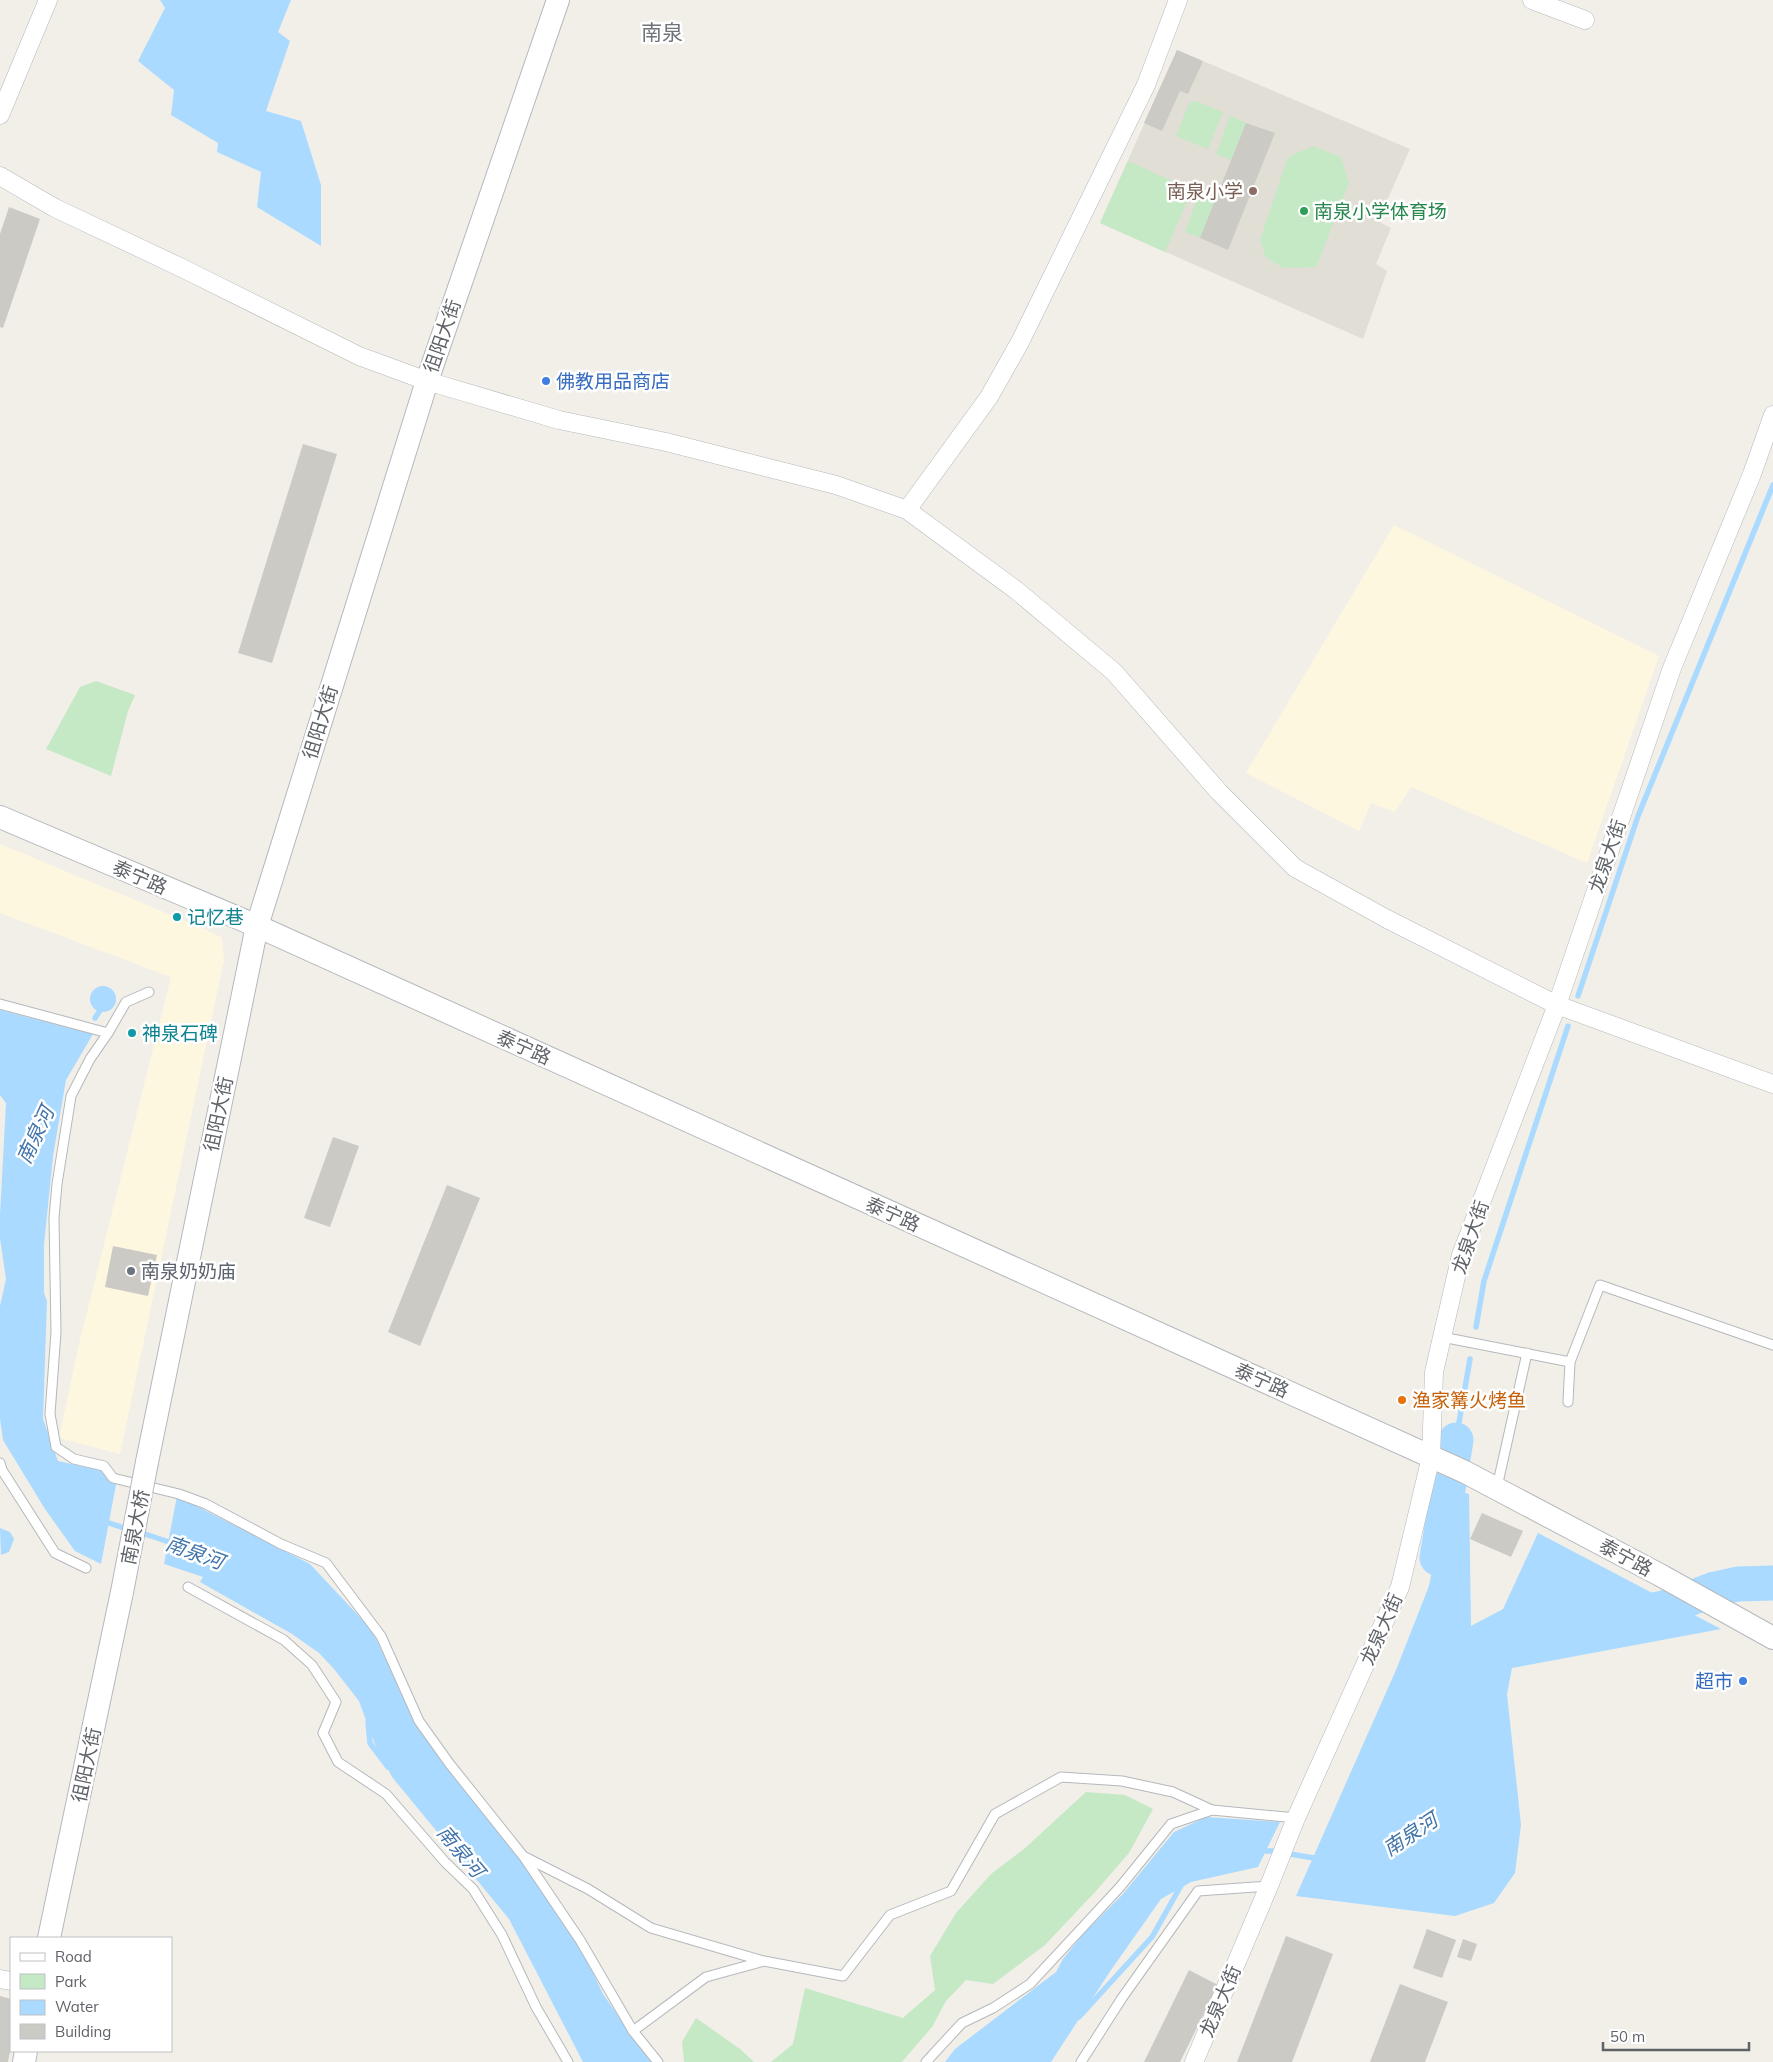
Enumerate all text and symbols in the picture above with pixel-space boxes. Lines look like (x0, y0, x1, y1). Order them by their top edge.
district label: 南泉 (641, 19, 683, 45)
place label: 南泉小学 (1167, 179, 1243, 203)
marker: 南泉小学 (1247, 185, 1259, 197)
place label: 南泉小学体育场 (1314, 199, 1447, 223)
marker: 南泉小学体育场 (1298, 205, 1310, 217)
street label: 徂阳大街 (418, 296, 466, 376)
place label: 佛教用品商店 (556, 369, 670, 393)
marker: 佛教用品商店 (540, 375, 552, 387)
street label: 徂阳大街 (297, 682, 343, 762)
street label: 龙泉大街 (1583, 816, 1631, 896)
street label: 泰宁路 (109, 855, 171, 899)
place label: 记忆巷 (187, 905, 244, 929)
marker: 记忆巷 (171, 911, 183, 923)
place label: 神泉石碑 (142, 1021, 218, 1045)
street label: 泰宁路 (493, 1024, 555, 1070)
marker: 神泉石碑 (126, 1027, 138, 1039)
street label: 徂阳大街 (198, 1074, 238, 1154)
water label: 南泉河 (11, 1099, 61, 1167)
street label: 泰宁路 (862, 1191, 924, 1237)
street label: 龙泉大街 (1446, 1197, 1494, 1277)
place label: 南泉奶奶庙 (141, 1259, 236, 1283)
marker: 南泉奶奶庙 (125, 1265, 137, 1277)
street label: 泰宁路 (1231, 1357, 1293, 1403)
place label: 渔家篝火烤鱼 (1412, 1388, 1526, 1412)
marker: 渔家篝火烤鱼 (1396, 1394, 1408, 1406)
street label: 南泉大桥 (116, 1487, 154, 1567)
water label: 南泉河 (163, 1530, 231, 1575)
street label: 泰宁路 (1595, 1533, 1657, 1581)
street label: 龙泉大街 (1355, 1589, 1407, 1669)
place label: 超市 (1695, 1669, 1733, 1693)
marker: 超市 (1737, 1675, 1749, 1687)
street label: 徂阳大街 (66, 1725, 106, 1805)
water label: 南泉河 (1378, 1805, 1445, 1861)
water label: 南泉河 (432, 1820, 492, 1885)
legend (10, 1937, 172, 2052)
text: Road (55, 1947, 92, 1966)
street label: 龙泉大街 (1194, 1961, 1246, 2041)
text: Park (55, 1972, 87, 1991)
text: Water (55, 1997, 99, 2016)
scale bar (1603, 2020, 1749, 2052)
text: Building (55, 2022, 111, 2041)
text: 50 m (1610, 2027, 1645, 2046)

